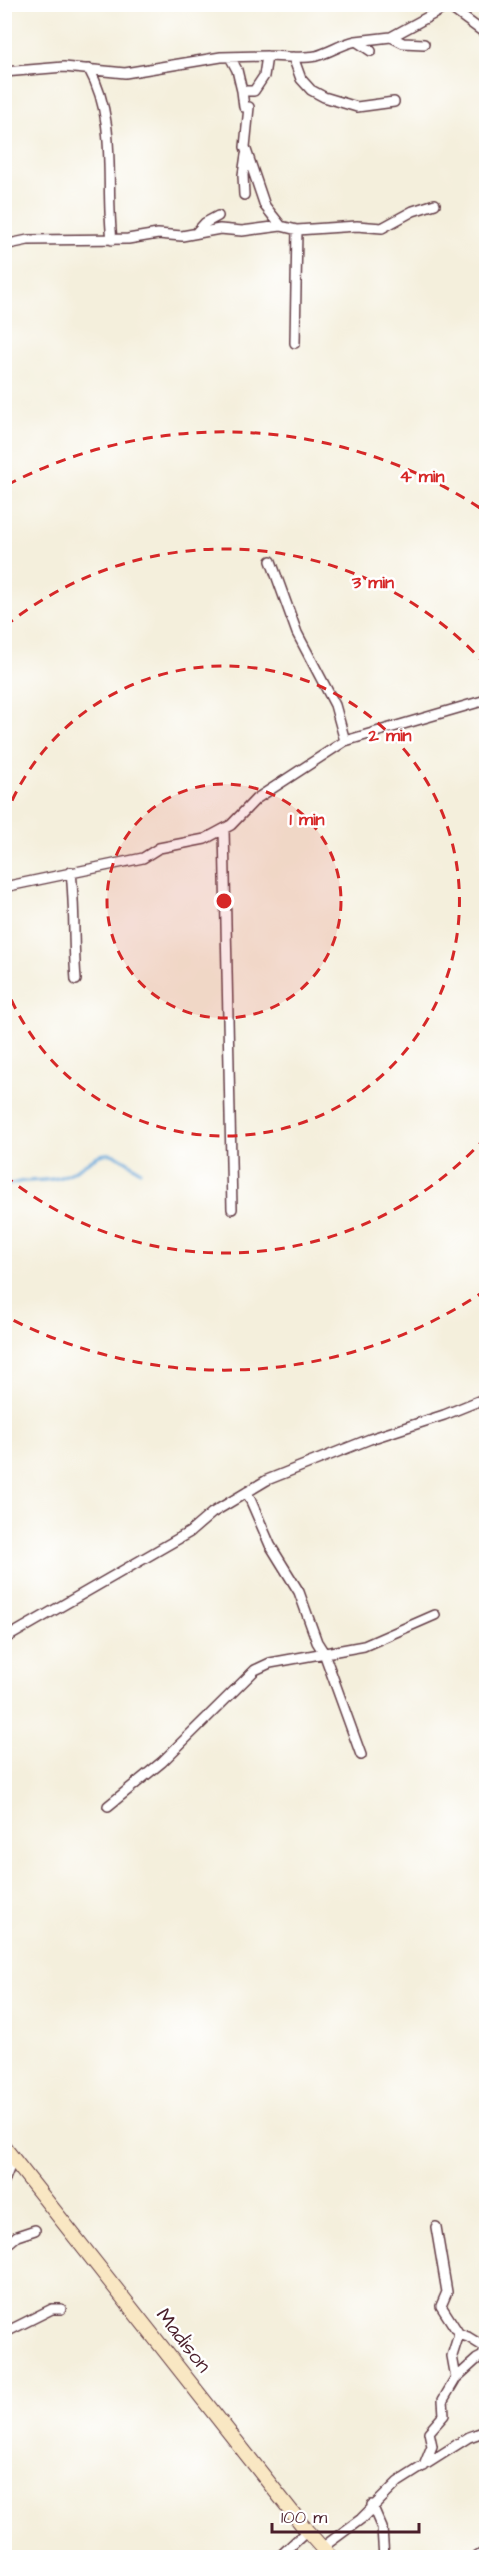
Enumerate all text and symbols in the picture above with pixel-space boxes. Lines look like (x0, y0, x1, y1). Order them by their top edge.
text: 4 min (399, 464, 445, 489)
text: 3 min (351, 570, 394, 595)
text: 2 min (367, 723, 412, 748)
text: 1 min (289, 807, 325, 832)
centre of rings (214, 891, 234, 911)
street label: Madison (149, 2302, 218, 2379)
scale bar (272, 2496, 419, 2534)
text: 100 m (281, 2505, 327, 2530)

